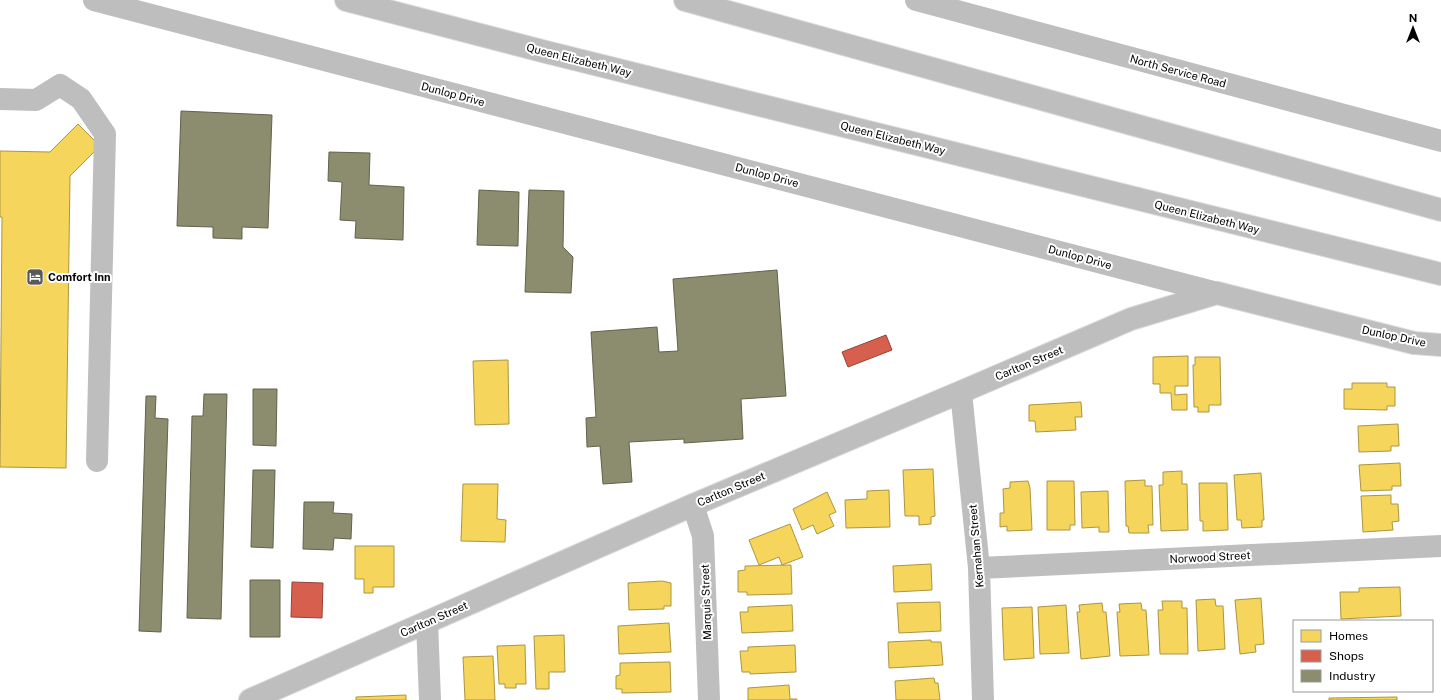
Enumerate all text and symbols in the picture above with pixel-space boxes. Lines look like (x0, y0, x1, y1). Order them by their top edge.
north arrow (1393, 8, 1433, 48)
text: N (1409, 12, 1417, 24)
street label: Queen Elizabeth Way (525, 41, 633, 79)
street label: North Service Road (1129, 52, 1227, 90)
street label: Dunlop Drive (420, 80, 486, 108)
street label: Queen Elizabeth Way (839, 119, 947, 157)
street label: Dunlop Drive (734, 161, 800, 189)
street label: Queen Elizabeth Way (1153, 198, 1261, 236)
street label: Dunlop Drive (1047, 243, 1113, 271)
hotel icon: Comfort Inn (25, 267, 45, 287)
place label: Comfort Inn (48, 271, 111, 283)
street label: Dunlop Drive (1361, 323, 1427, 349)
street label: Carlton Street (993, 343, 1065, 383)
street label: Carlton Street (695, 469, 767, 509)
street label: Kernahan Street (966, 504, 986, 588)
street label: Norwood Street (1169, 549, 1251, 565)
street label: Marquis Street (699, 564, 713, 640)
street label: Carlton Street (399, 599, 469, 639)
legend (1293, 620, 1433, 692)
text: Homes (1329, 629, 1368, 643)
text: Shops (1329, 649, 1364, 663)
text: Industry (1329, 669, 1376, 683)

